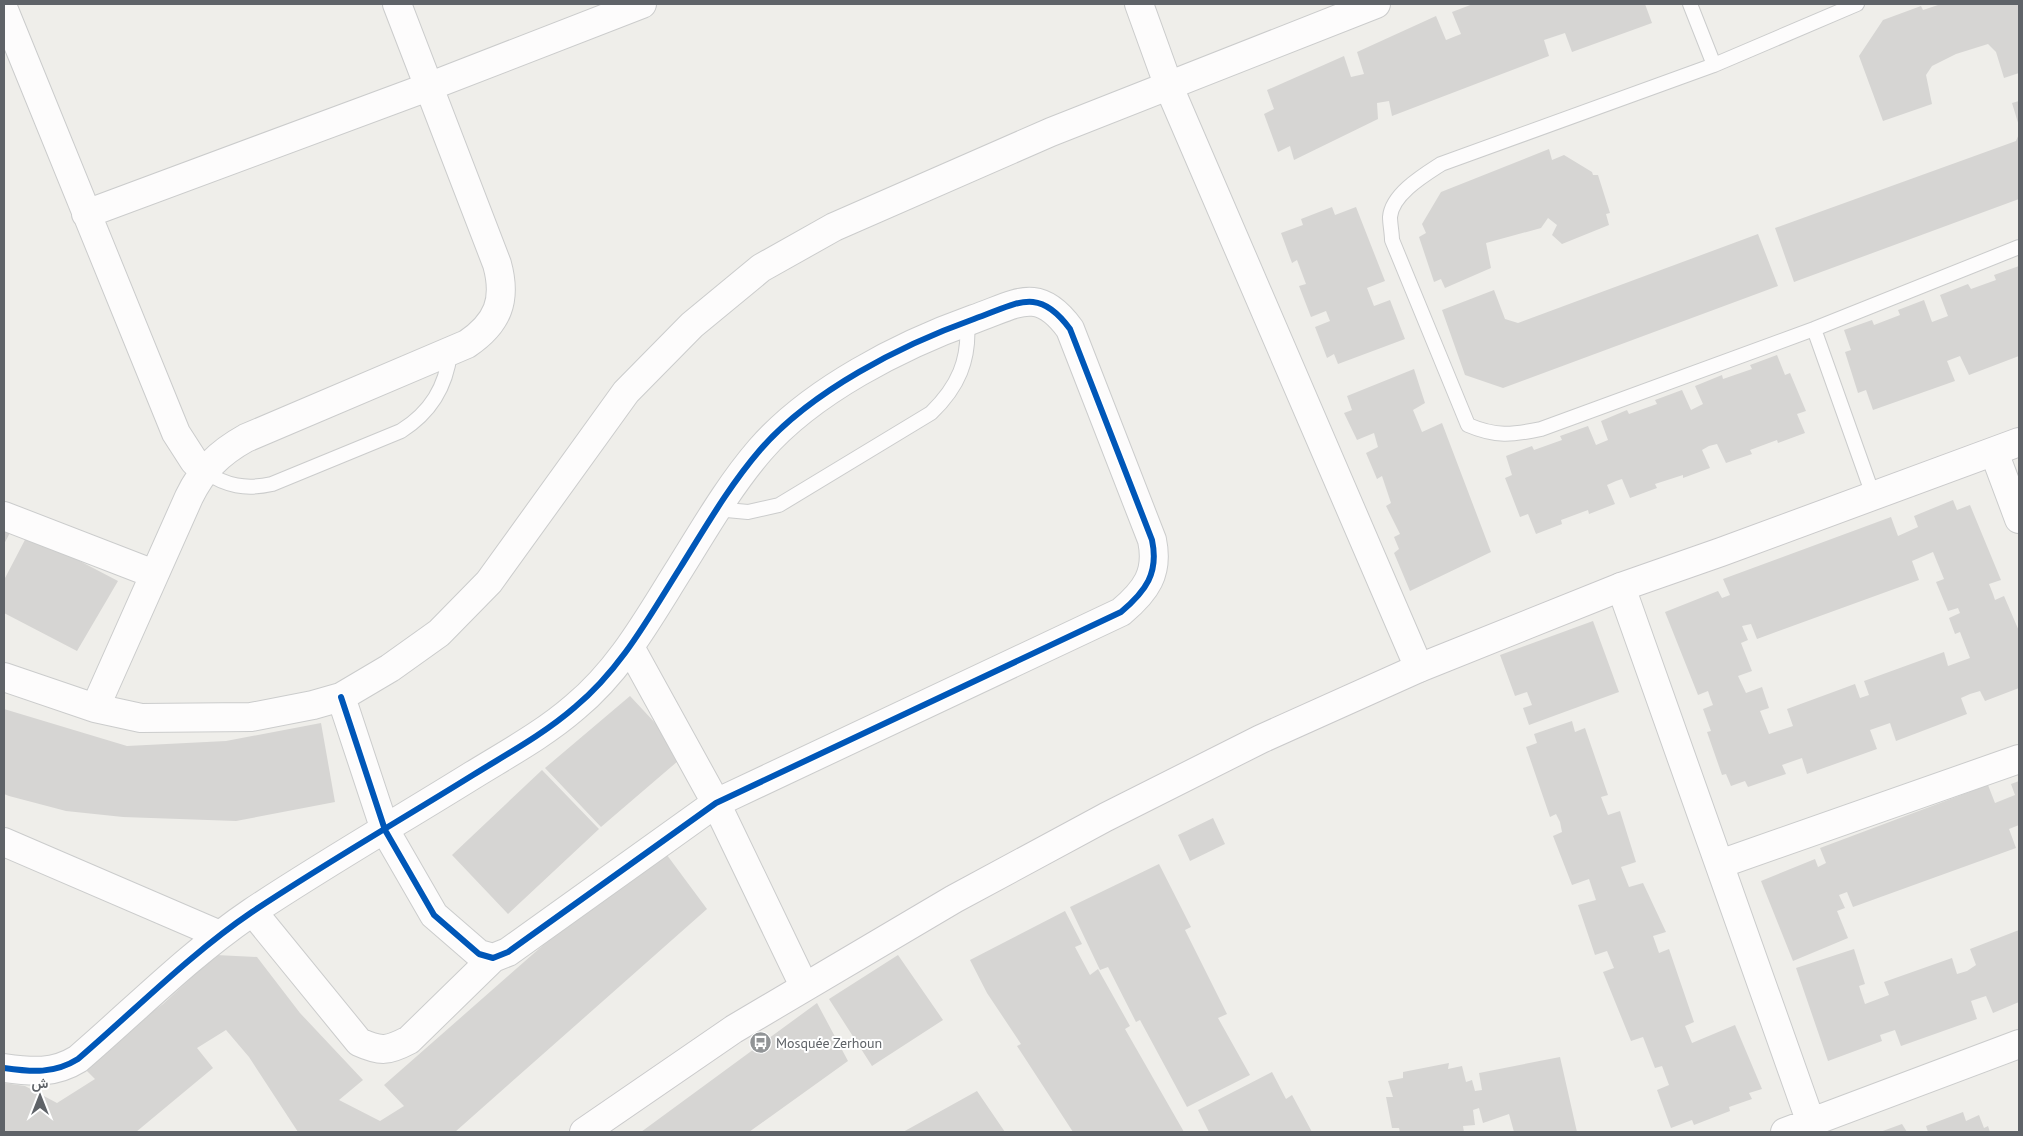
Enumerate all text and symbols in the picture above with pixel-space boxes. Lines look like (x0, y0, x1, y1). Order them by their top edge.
bus stop icon: Mosquée Zerhoun (748, 1031, 772, 1055)
place label: Mosquée Zerhoun (776, 1034, 882, 1052)
north arrow (15, 1071, 65, 1121)
text: ش (32, 1074, 49, 1092)

